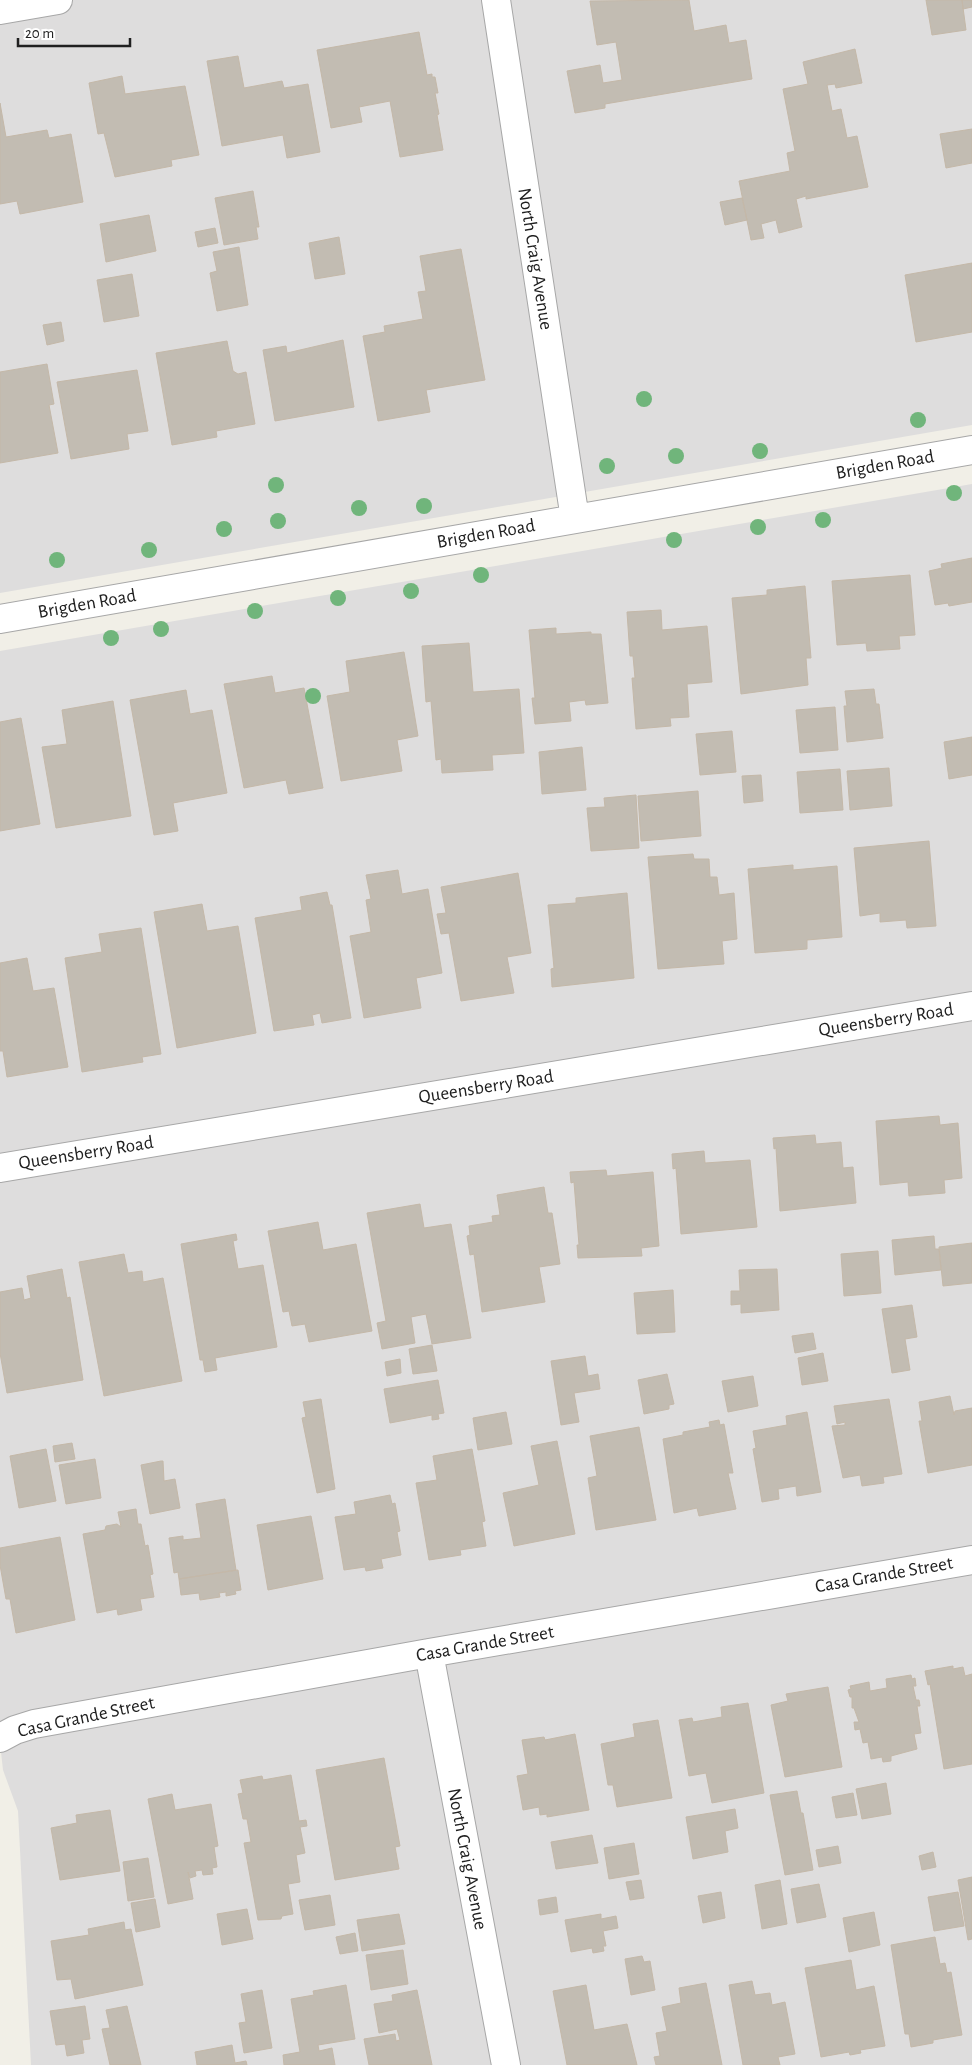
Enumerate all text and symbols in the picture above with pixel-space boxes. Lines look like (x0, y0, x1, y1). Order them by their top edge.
scale bar (18, 15, 130, 47)
text: 20 m (25, 26, 54, 41)
street label: North Craig Avenue (514, 187, 556, 331)
street label: Brigden Road (834, 447, 936, 483)
street label: Brigden Road (435, 516, 537, 552)
street label: Brigden Road (36, 586, 138, 622)
street label: Queensberry Road (817, 1000, 955, 1040)
street label: Queensberry Road (417, 1067, 555, 1107)
street label: Queensberry Road (17, 1133, 155, 1173)
street label: Casa Grande Street (814, 1554, 954, 1596)
street label: Casa Grande Street (415, 1623, 555, 1665)
street label: Casa Grande Street (16, 1693, 156, 1741)
street label: North Craig Avenue (444, 1787, 490, 1931)

